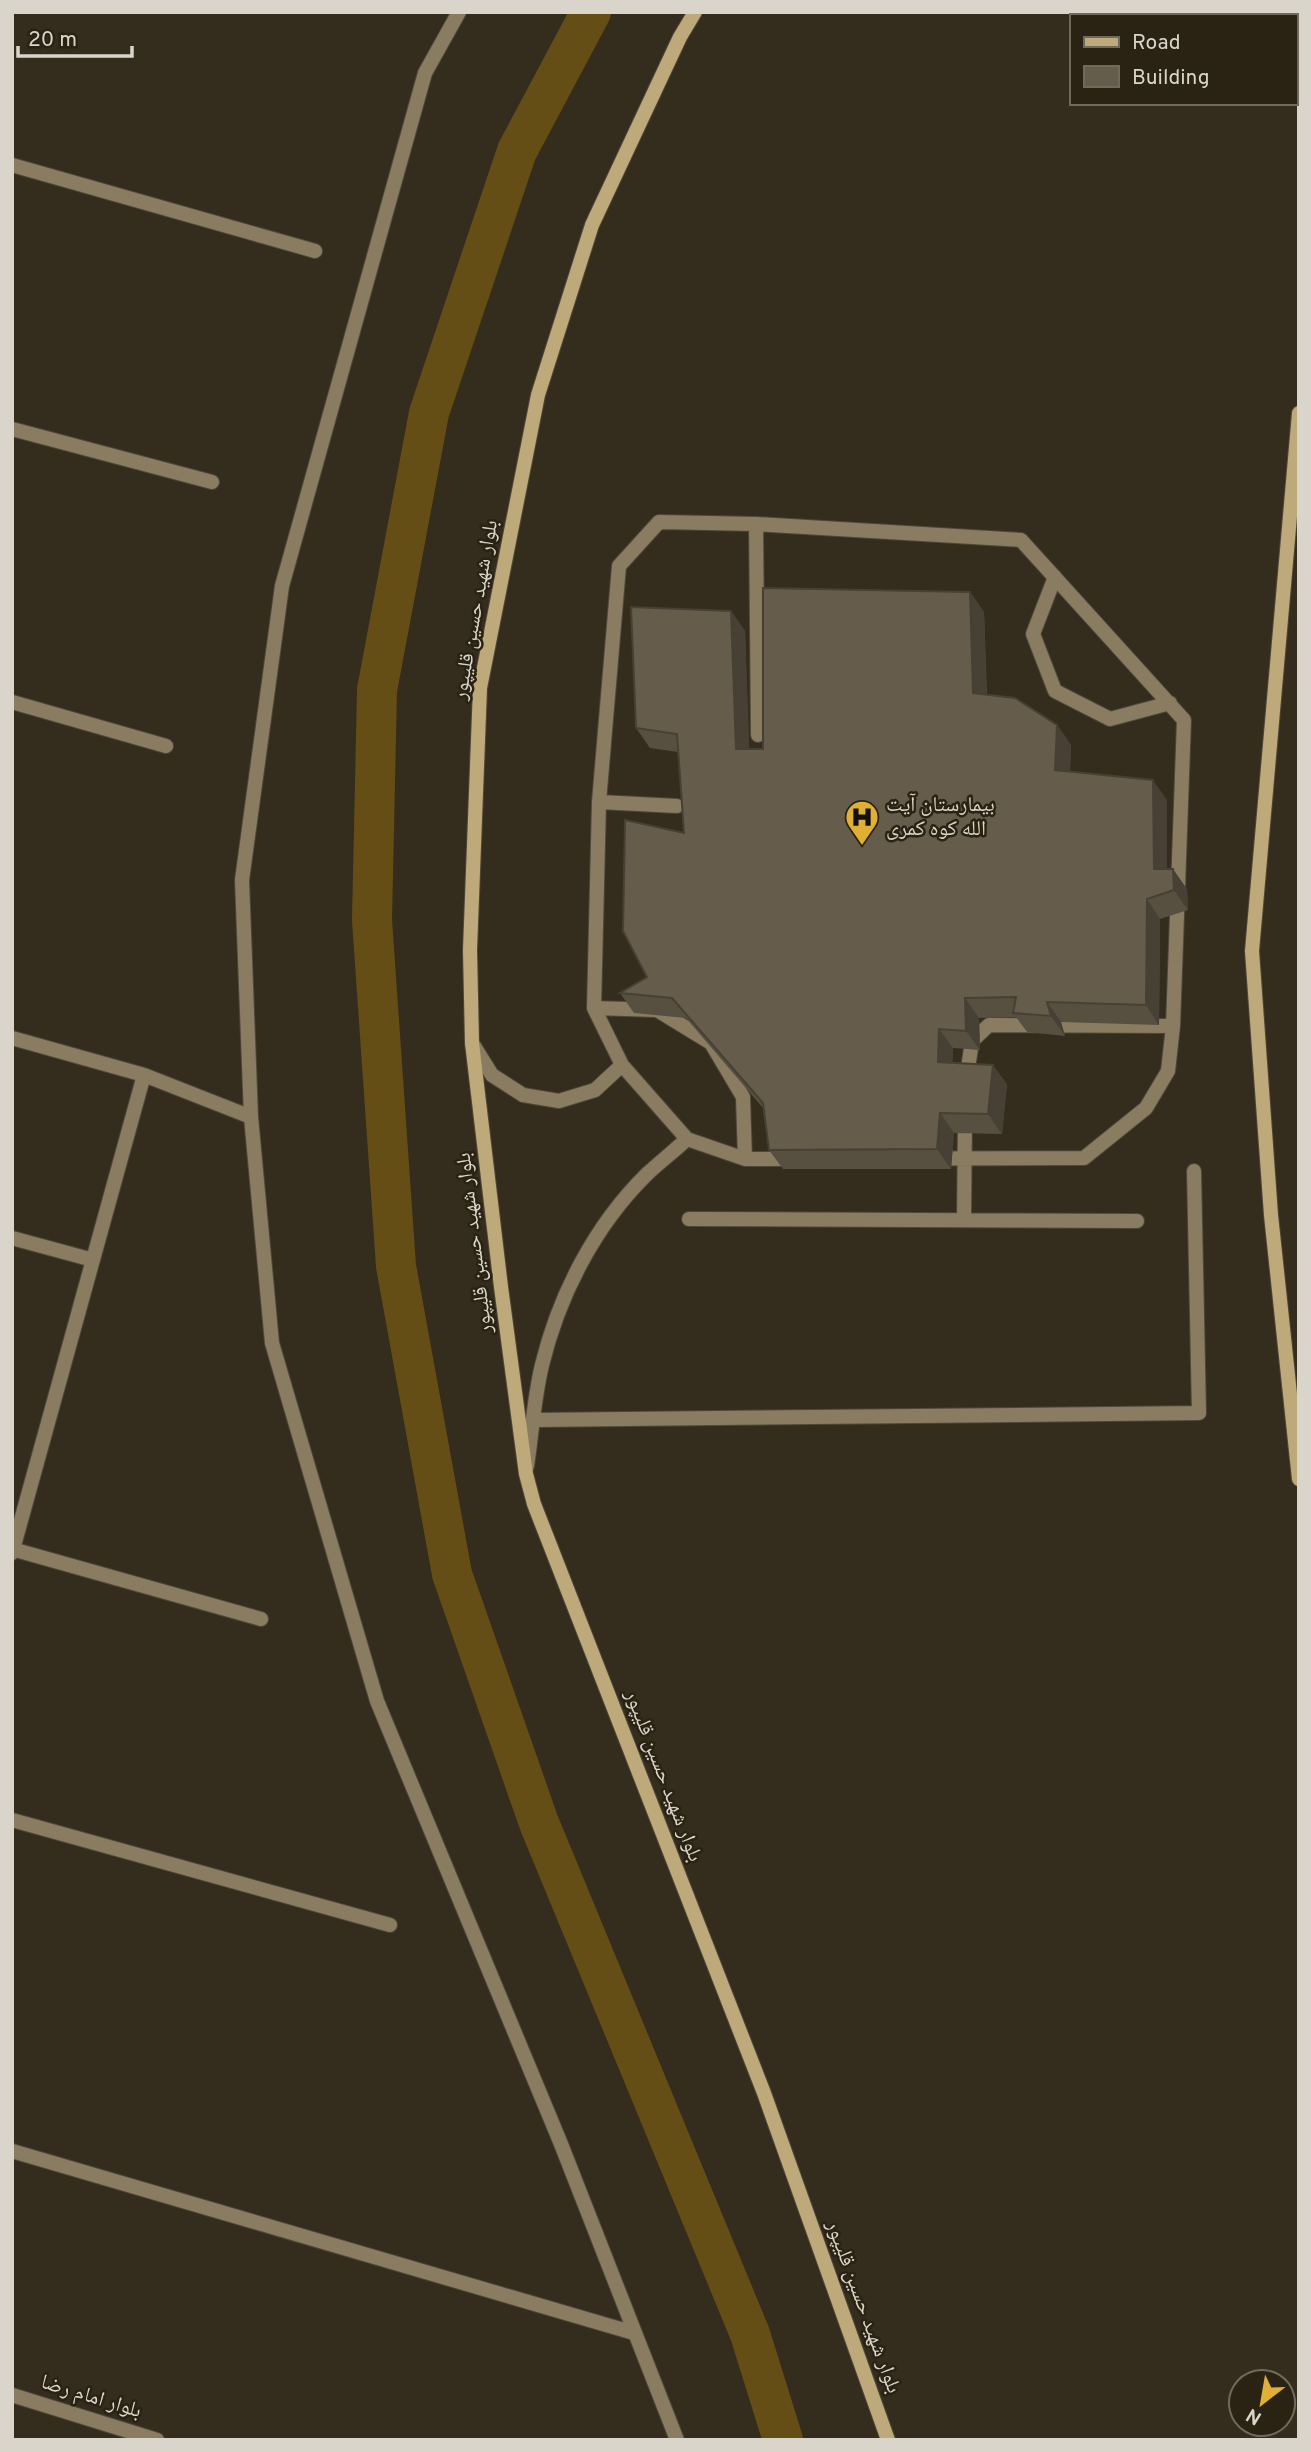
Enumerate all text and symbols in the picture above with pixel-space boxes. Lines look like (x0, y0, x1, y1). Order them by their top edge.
scale bar (18, 14, 131, 58)
legend (1070, 14, 1297, 105)
text: 20 m (28, 27, 77, 54)
text: Road (1132, 30, 1181, 57)
text: Building (1132, 65, 1210, 92)
street label: بلوار شهید حسین قلیپور (447, 518, 505, 703)
place label: بیمارستان آیت الله کوه کمری (886, 792, 995, 843)
hospital icon: بیمارستان آیت الله کوه کمری (843, 798, 881, 847)
street label: بلوار شهید حسین قلیپور (451, 1151, 500, 1336)
street label: بلوار شهید حسین قلیپور (617, 1685, 708, 1866)
street label: بلوار شهید حسین قلیپور (819, 2216, 907, 2397)
north arrow (1227, 2368, 1297, 2438)
street label: بلوار امام رضا (37, 2369, 145, 2425)
text: N (1242, 2402, 1266, 2430)

